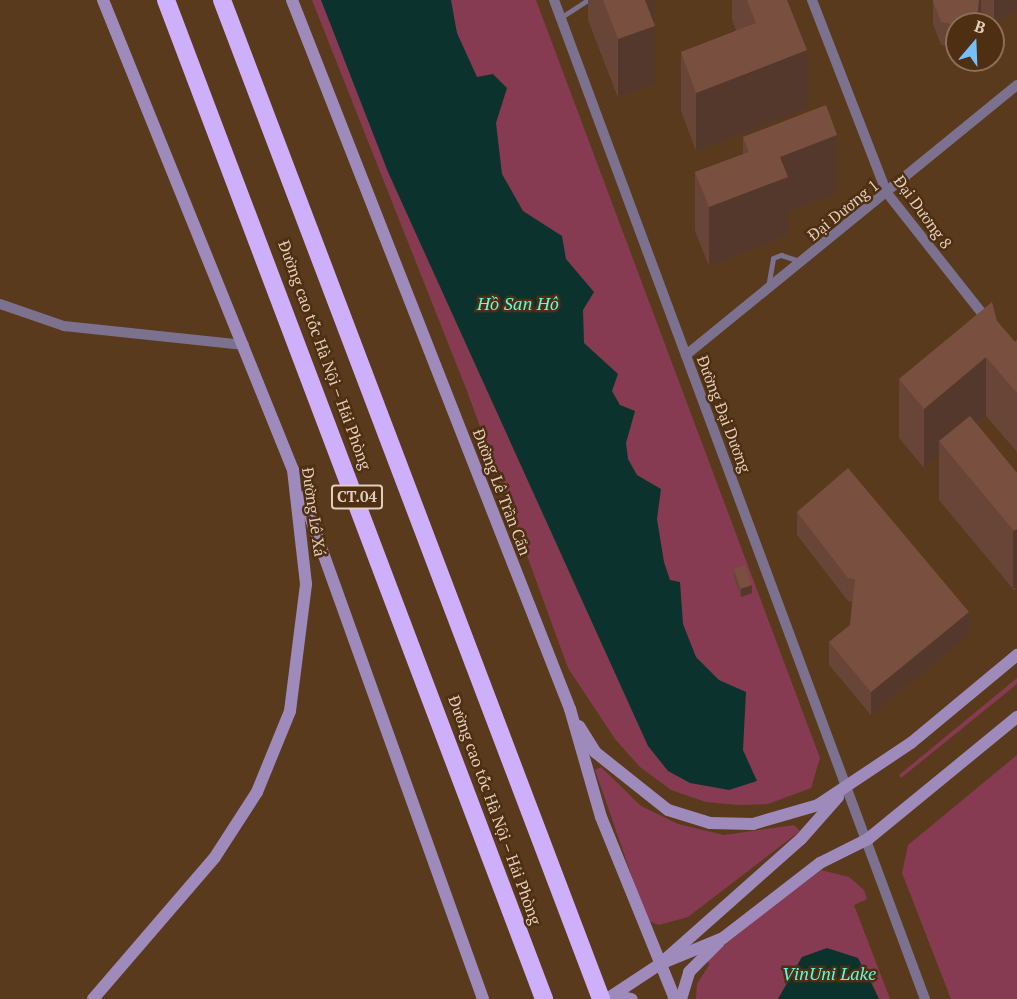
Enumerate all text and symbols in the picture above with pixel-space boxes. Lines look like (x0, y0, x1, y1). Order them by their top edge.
north arrow (945, 12, 1005, 72)
text: B (972, 15, 989, 39)
street label: Đại Dương 8 (890, 172, 956, 252)
street label: Đại Dương 1 (804, 175, 882, 245)
street label: Đường cao tốc Hà Nội – Hải Phòng (274, 237, 376, 473)
water label: Hồ San Hô (477, 292, 559, 314)
street label: Đường Đại Dương (693, 353, 755, 475)
street label: Đường Lê Trần Cẩn (469, 426, 535, 558)
street label: Đường Lê Xá (298, 466, 330, 558)
road number: CT.04 (330, 485, 384, 509)
street label: Đường cao tốc Hà Nội – Hải Phòng (444, 692, 546, 928)
water label: VinUni Lake (782, 962, 876, 984)

